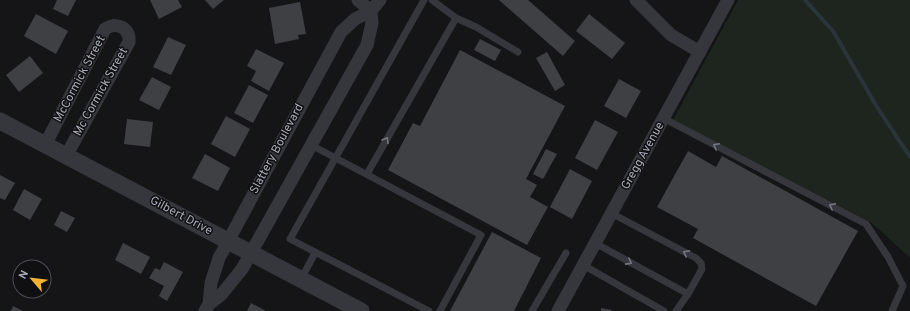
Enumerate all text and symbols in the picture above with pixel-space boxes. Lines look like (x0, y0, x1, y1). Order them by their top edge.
street label: McCormick Street (50, 33, 110, 125)
street label: Mc Cormick Street (70, 45, 132, 139)
street label: Slattery Boulevard (246, 101, 308, 197)
street label: Gregg Avenue (618, 119, 668, 193)
one-way arrow (382, 137, 389, 144)
one-way arrow (713, 143, 721, 151)
street label: Gilbert Drive (147, 193, 215, 239)
one-way arrow (829, 203, 836, 211)
one-way arrow (682, 250, 690, 257)
one-way arrow (625, 257, 632, 264)
north arrow (12, 259, 52, 299)
text: N (16, 268, 32, 282)

